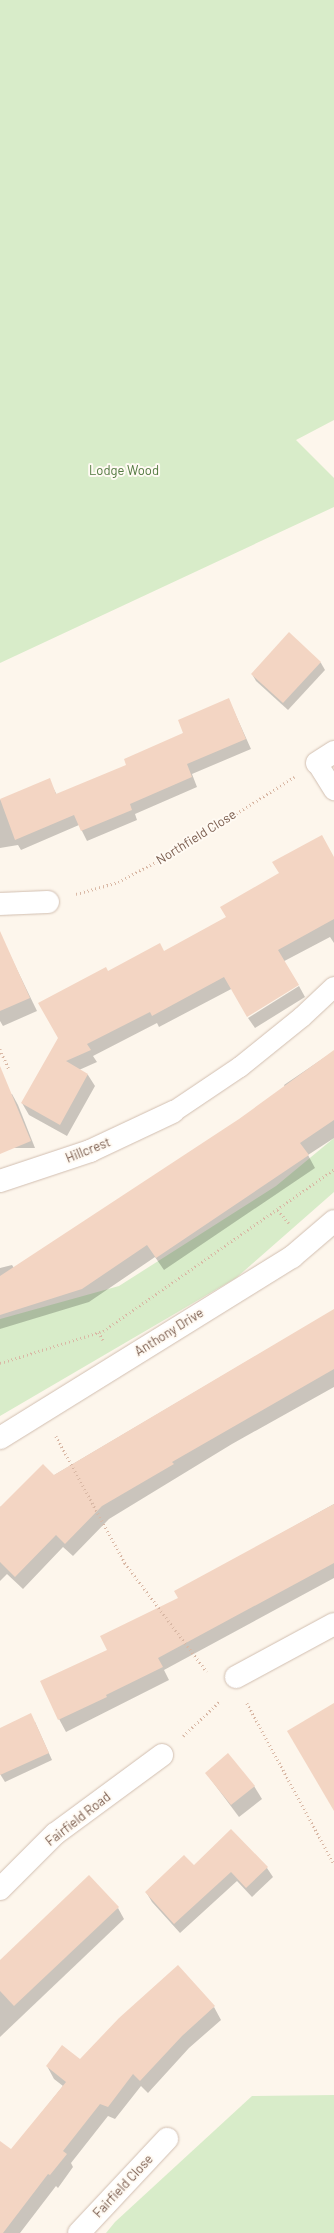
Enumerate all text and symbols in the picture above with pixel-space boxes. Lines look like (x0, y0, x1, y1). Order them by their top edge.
park label: Lodge Wood (89, 462, 159, 478)
street label: Northfield Close (153, 806, 239, 868)
street label: Hillcrest (63, 1134, 113, 1166)
street label: Anthony Drive (132, 1305, 206, 1359)
street label: Fairfield Road (42, 1789, 114, 1849)
street label: Fairfield Close (90, 2151, 156, 2221)

